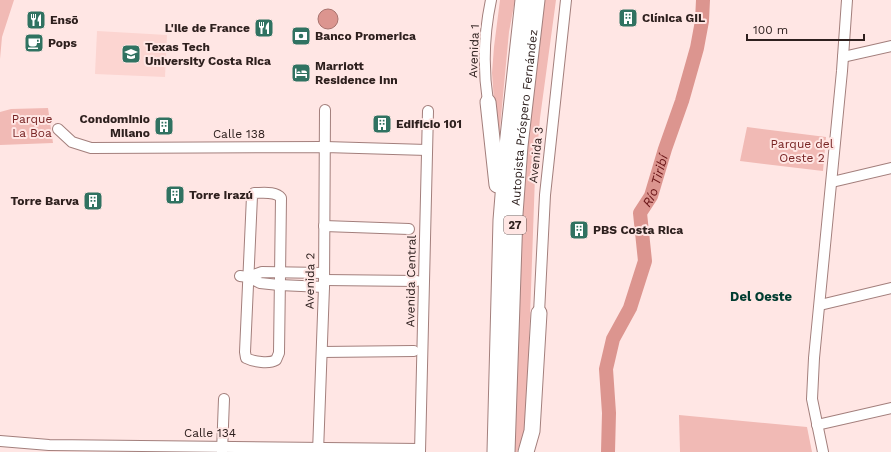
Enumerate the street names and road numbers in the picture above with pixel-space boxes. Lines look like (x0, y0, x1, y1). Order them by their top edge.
street label: Avenida 1 (466, 24, 482, 78)
street label: Autopista Próspero Fernández (509, 29, 541, 206)
street label: Avenida 3 (526, 126, 546, 184)
street label: Calle 138 (213, 127, 265, 141)
road number: 27 (504, 216, 526, 234)
street label: Avenida Central (403, 234, 419, 327)
street label: Avenida 2 (303, 253, 317, 309)
street label: Calle 134 (184, 426, 236, 440)

